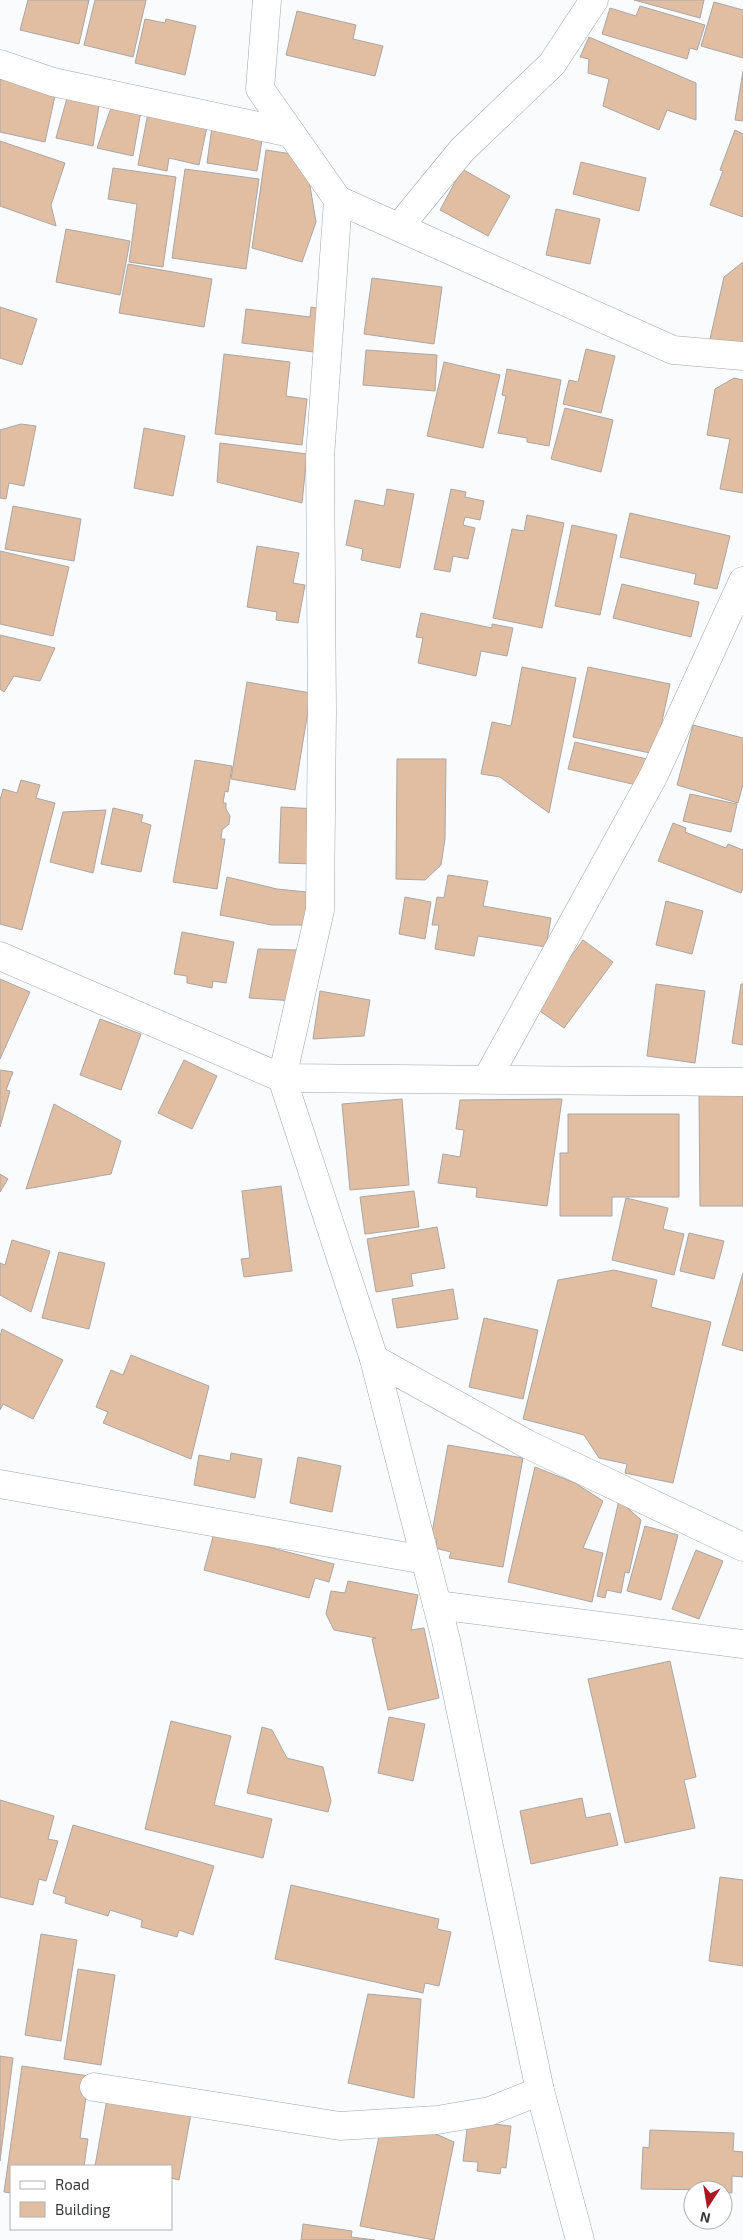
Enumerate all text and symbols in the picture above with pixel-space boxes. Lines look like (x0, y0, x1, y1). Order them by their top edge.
legend (10, 2165, 172, 2230)
text: Road (55, 2175, 90, 2193)
north arrow (683, 2180, 733, 2230)
text: Building (55, 2200, 111, 2218)
text: N (698, 2209, 712, 2228)

